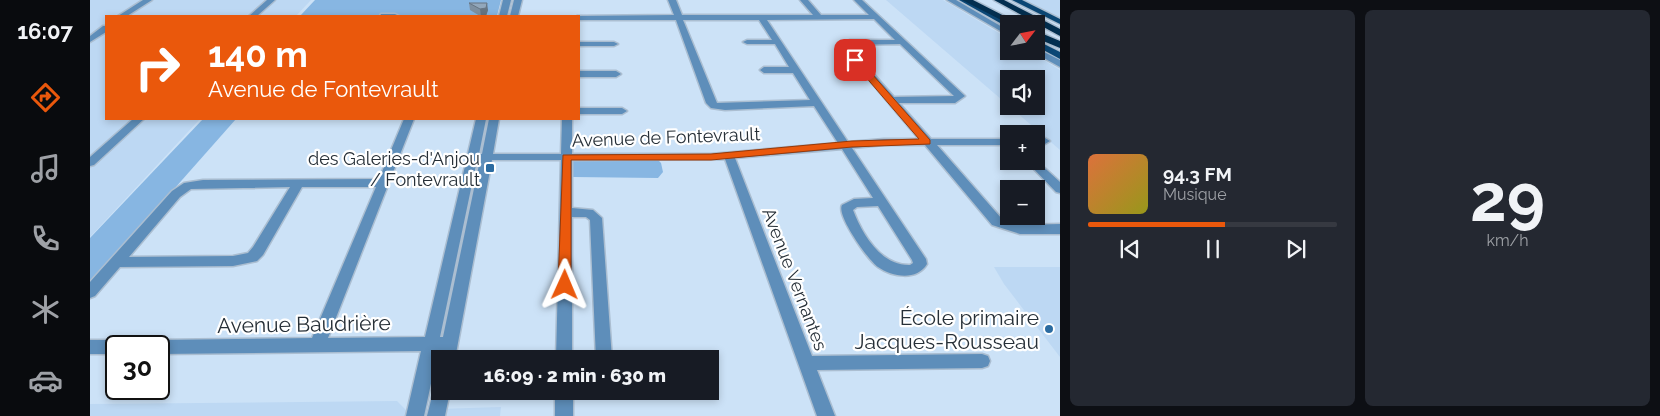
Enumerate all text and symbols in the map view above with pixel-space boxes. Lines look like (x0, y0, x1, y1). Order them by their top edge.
north arrow (1000, 15, 1045, 60)
map controls (1000, 15, 1045, 225)
text: 16:07 (17, 18, 73, 44)
text: 140 m (208, 34, 308, 75)
icon: right (125, 35, 190, 100)
pin (834, 39, 876, 81)
icon: arrive (841, 46, 869, 74)
button: sound (1000, 70, 1045, 115)
text: Avenue de Fontevrault (208, 76, 439, 102)
icon: directions (28, 80, 63, 115)
street label: Avenue de Fontevrault (571, 123, 761, 151)
button: + (1000, 125, 1045, 170)
place label: des Galeries-d'Anjou / Fontevrault (308, 148, 480, 190)
icon: music (28, 151, 63, 186)
text: 29 (1470, 160, 1545, 236)
marker: des Galeries-d'Anjou / Fontevrault (484, 162, 496, 174)
text: 94.3 FM (1163, 163, 1232, 185)
button: − (1000, 180, 1045, 225)
text: Musique (1163, 185, 1227, 204)
street label: Avenue Vernantes (758, 205, 832, 353)
icon: phone (28, 221, 63, 256)
text: km/h (1486, 231, 1529, 250)
icon: previous (1116, 235, 1144, 263)
icon: pause (1199, 235, 1227, 263)
icon: next (1282, 235, 1310, 263)
position arrow (538, 258, 590, 310)
icon: climate (28, 292, 63, 327)
place label: École primaire Jacques-Rousseau (855, 305, 1039, 354)
street label: Avenue Baudrière (217, 310, 391, 338)
marker: École primaire Jacques-Rousseau (1043, 323, 1055, 335)
speed limit sign: 30 (105, 335, 170, 400)
icon: car (28, 363, 63, 398)
text: 16:09 · 2 min · 630 m (484, 364, 666, 386)

